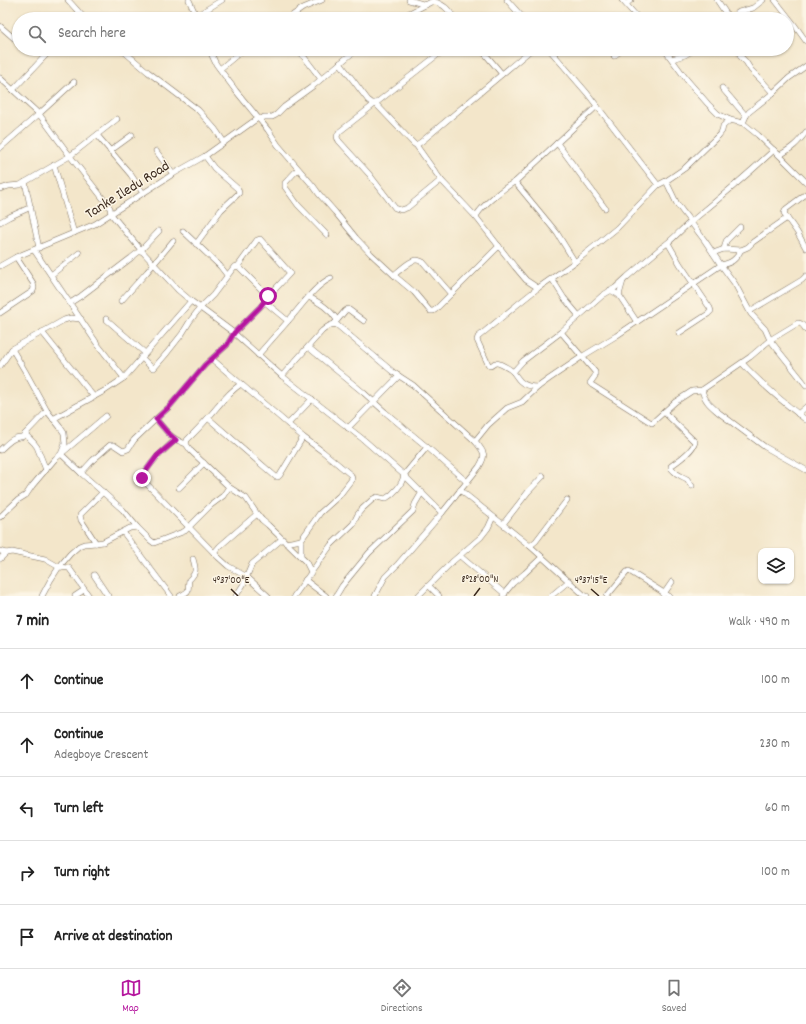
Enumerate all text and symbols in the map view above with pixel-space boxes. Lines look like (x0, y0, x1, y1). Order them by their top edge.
search box (12, 12, 794, 56)
icon: search (26, 23, 48, 45)
text: Search here (58, 23, 126, 45)
street label: Tanke Iledu Road (82, 156, 175, 225)
route start (259, 287, 277, 305)
route end (133, 469, 151, 487)
map controls (758, 548, 794, 584)
button: layers (758, 548, 794, 584)
text: 8°28'00"N (462, 573, 499, 587)
text: 4°37'00"E (213, 574, 250, 588)
text: 4°37'15"E (575, 574, 608, 588)
text: 7 min (16, 610, 49, 634)
text: Walk · 490 m (729, 613, 790, 632)
icon: ahead (16, 670, 38, 692)
text: Continue (54, 670, 103, 692)
text: 100 m (761, 671, 790, 690)
text: Continue (54, 724, 103, 746)
icon: ahead (16, 734, 38, 756)
text: 230 m (760, 735, 790, 754)
text: Adegboye Crescent (54, 746, 148, 765)
icon: left (16, 798, 38, 820)
text: Turn left (54, 798, 103, 820)
text: 60 m (765, 799, 790, 818)
icon: right (16, 862, 38, 884)
text: Turn right (54, 862, 110, 884)
text: 100 m (761, 863, 790, 882)
icon: arrive (16, 926, 38, 948)
text: Arrive at destination (54, 926, 172, 948)
tab: Map (120, 977, 142, 1017)
tab: Directions (381, 977, 423, 1017)
tab: Saved (662, 977, 686, 1017)

